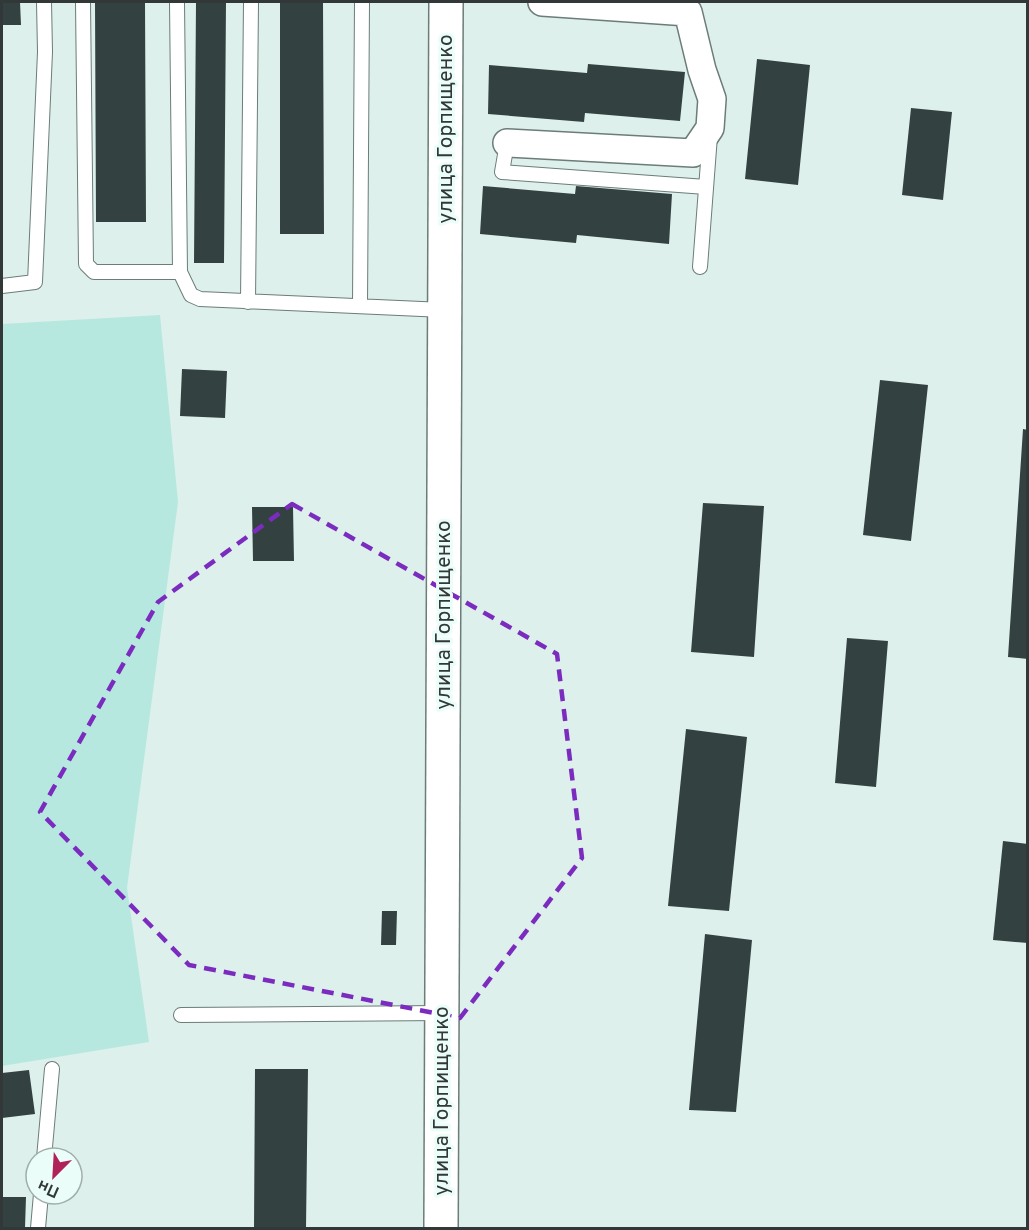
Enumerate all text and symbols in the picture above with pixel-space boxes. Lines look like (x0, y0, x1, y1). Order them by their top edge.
street label: улица Горпищенко (433, 34, 460, 224)
street label: улица Горпищенко (431, 520, 458, 710)
street label: улица Горпищенко (429, 1006, 456, 1196)
north arrow (24, 1146, 84, 1206)
text: Пн (35, 1174, 63, 1201)

